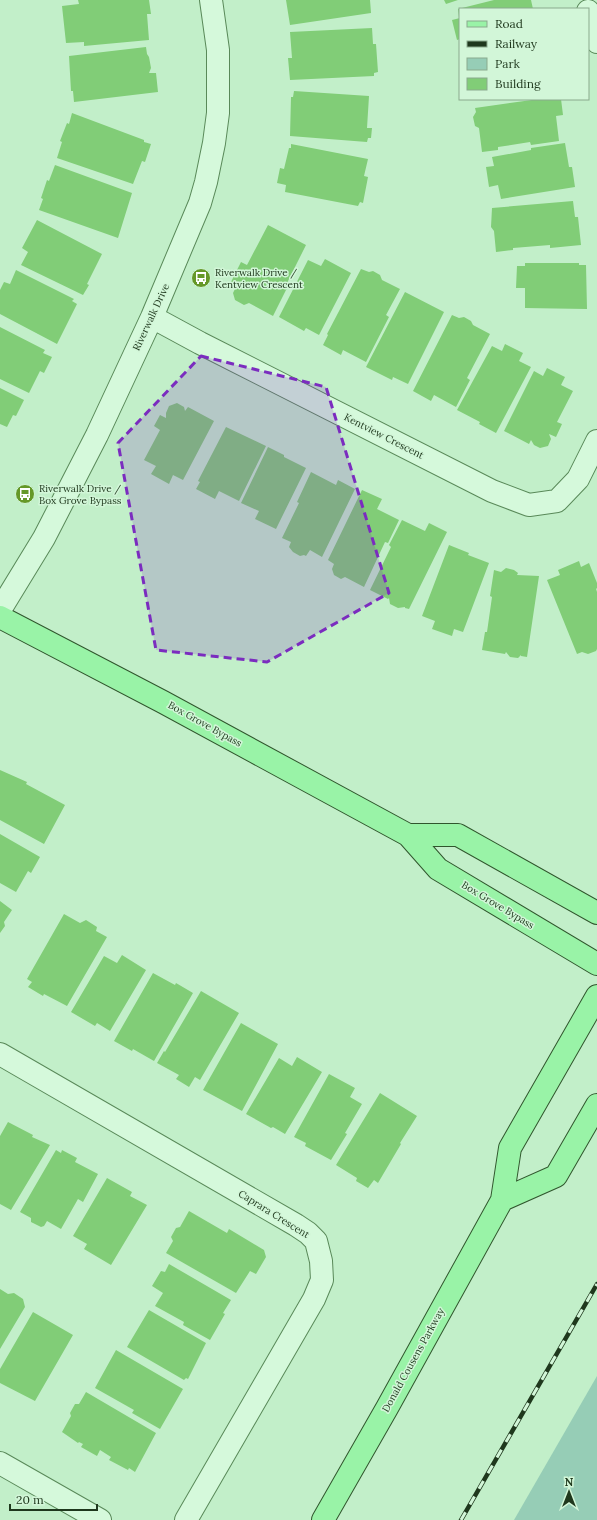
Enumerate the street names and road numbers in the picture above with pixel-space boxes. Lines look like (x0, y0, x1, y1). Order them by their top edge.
street label: Riverwalk Drive (130, 281, 172, 353)
street label: Kentview Crescent (342, 410, 426, 462)
street label: Box Grove Bypass (166, 698, 245, 750)
street label: Box Grove Bypass (459, 878, 537, 932)
street label: Caprara Crescent (236, 1187, 312, 1241)
street label: Donald Cousens Parkway (379, 1305, 447, 1414)

